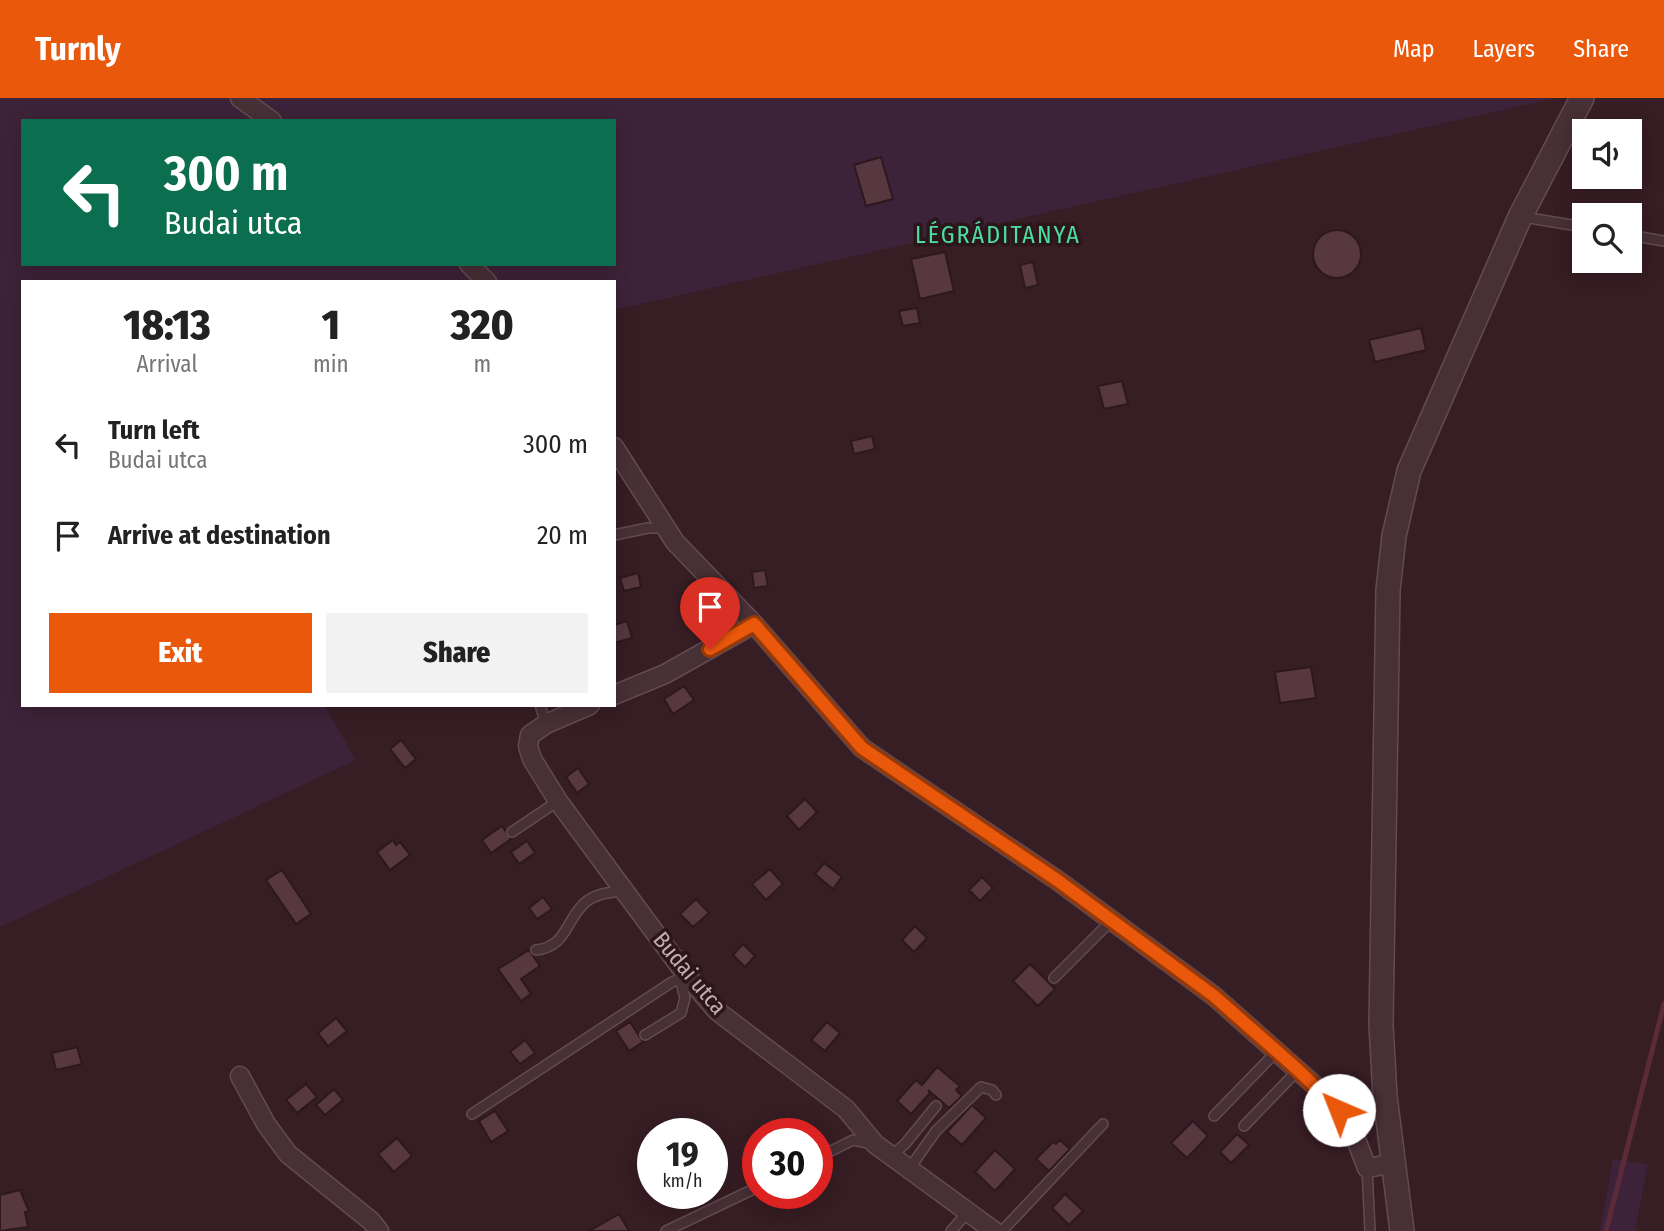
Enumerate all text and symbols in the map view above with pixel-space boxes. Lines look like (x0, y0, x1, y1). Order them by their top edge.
text: Turnly (35, 29, 121, 69)
text: Map (1393, 35, 1435, 63)
text: Layers (1473, 35, 1535, 63)
text: Share (1573, 35, 1629, 63)
map controls (1572, 119, 1642, 273)
button: sound (1572, 119, 1642, 189)
text: 300 m (164, 144, 288, 203)
icon: left (49, 147, 140, 238)
button: search (1572, 203, 1642, 273)
text: Budai utca (164, 204, 302, 242)
district label: LÉGRÁDITANYA (915, 220, 1081, 249)
text: 18:13 (123, 300, 211, 350)
text: 1 (322, 300, 340, 350)
text: 320 (451, 300, 514, 350)
text: Arrival (137, 350, 197, 378)
text: min (313, 350, 349, 378)
text: m (473, 350, 491, 378)
text: Turn left (108, 415, 200, 446)
icon: left (49, 426, 87, 464)
text: 300 m (523, 429, 588, 460)
text: Budai utca (108, 446, 208, 474)
icon: arrive (49, 517, 87, 555)
text: Arrive at destination (108, 520, 331, 551)
text: 20 m (537, 520, 588, 551)
pin (680, 577, 740, 649)
icon: arrive (691, 588, 729, 626)
button: Exit (49, 613, 312, 693)
button: Share (326, 613, 588, 693)
street label: Budai utca (647, 926, 733, 1020)
position arrow (1302, 1073, 1376, 1147)
speed limit sign: 30 (742, 1118, 833, 1209)
text: 19 (666, 1133, 699, 1175)
text: km/h (662, 1170, 703, 1192)

